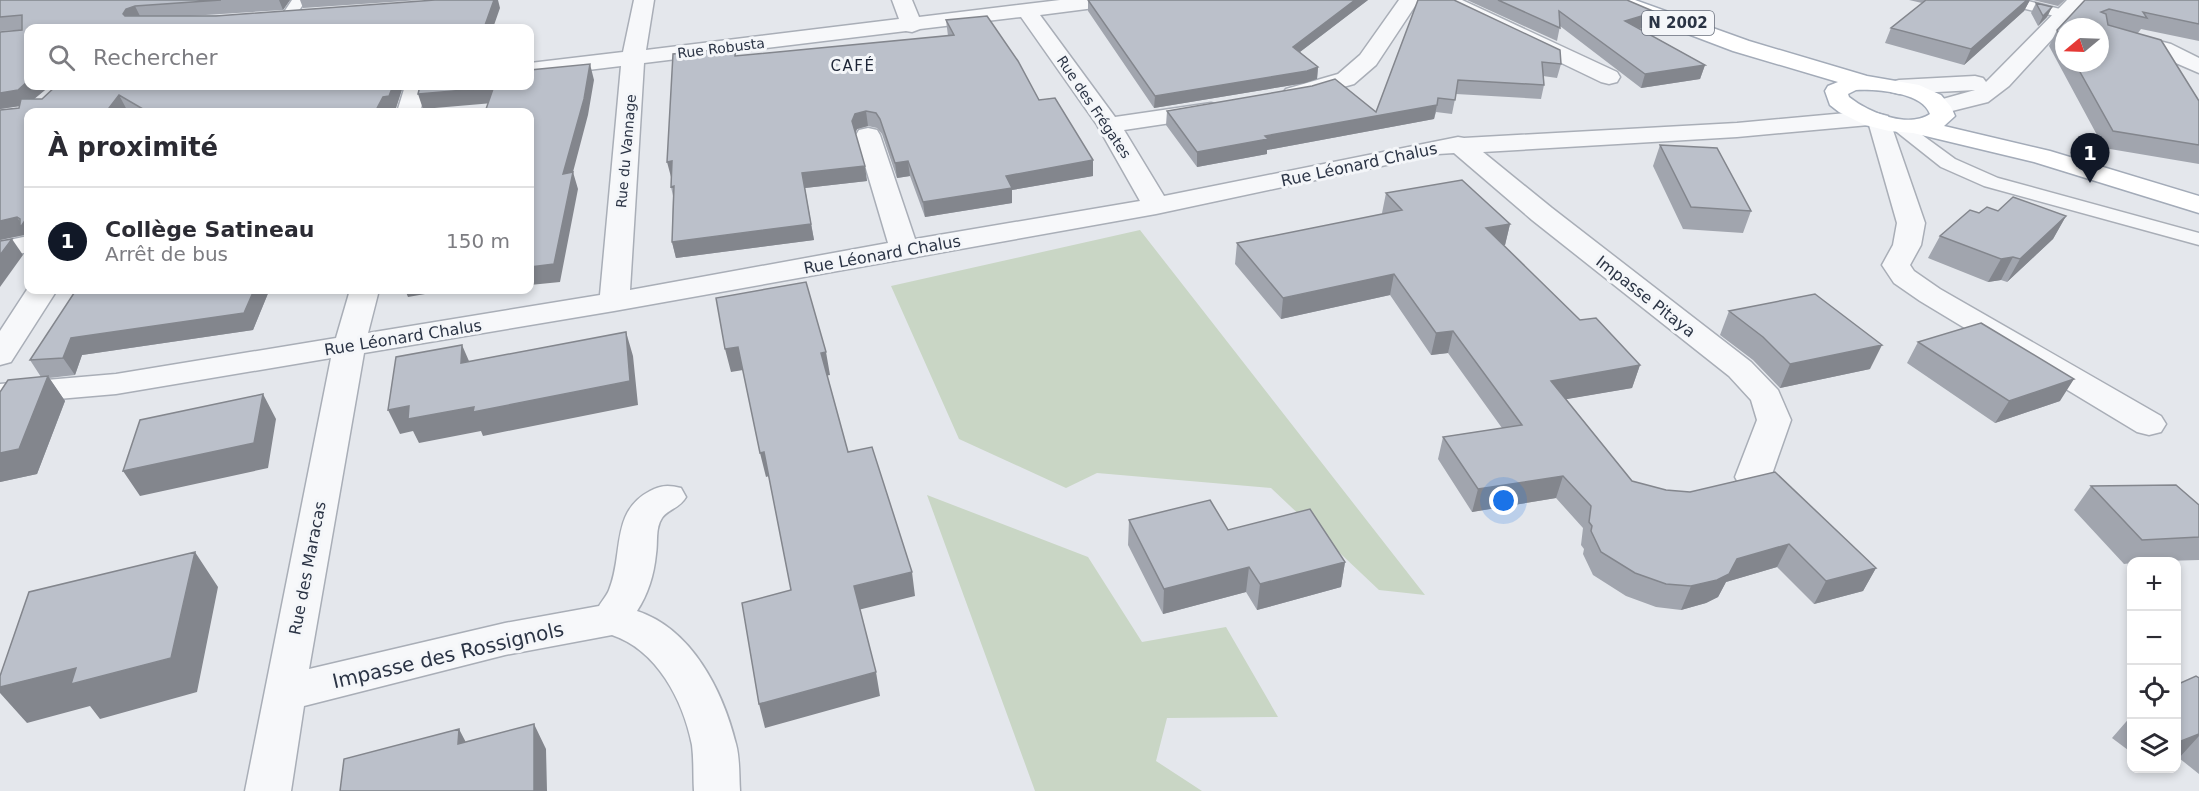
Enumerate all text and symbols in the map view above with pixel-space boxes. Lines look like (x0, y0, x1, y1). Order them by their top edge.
road number: N 2002 (1642, 11, 1714, 35)
north arrow (2055, 18, 2109, 72)
search box (24, 24, 534, 90)
street label: Rue Robusta (676, 35, 766, 61)
icon: search (45, 41, 78, 74)
text: Rechercher (93, 45, 218, 70)
street label: Rue des Frégates (1054, 53, 1134, 161)
district label: CAFÉ (831, 56, 875, 75)
street label: Rue du Vannage (613, 93, 639, 209)
text: À proximité (48, 132, 218, 162)
pin: 1 (2070, 134, 2110, 183)
street label: Rue Léonard Chalus (1279, 139, 1439, 190)
text: Collège Satineau (105, 217, 314, 242)
text: 1 (61, 229, 74, 253)
text: 150 m (446, 229, 510, 253)
street label: Rue Léonard Chalus (802, 231, 962, 278)
text: Arrêt de bus (105, 242, 228, 266)
street label: Impasse Pitaya (1592, 252, 1699, 341)
street label: Rue Léonard Chalus (323, 316, 483, 359)
your location (1489, 486, 1518, 515)
street label: Rue des Maracas (285, 500, 330, 637)
map controls (2127, 557, 2181, 773)
button: + (2127, 557, 2181, 611)
button: − (2127, 611, 2181, 665)
street label: Impasse des Rossignols (330, 617, 566, 693)
button: locate (2127, 665, 2181, 719)
button: layers (2127, 719, 2181, 773)

